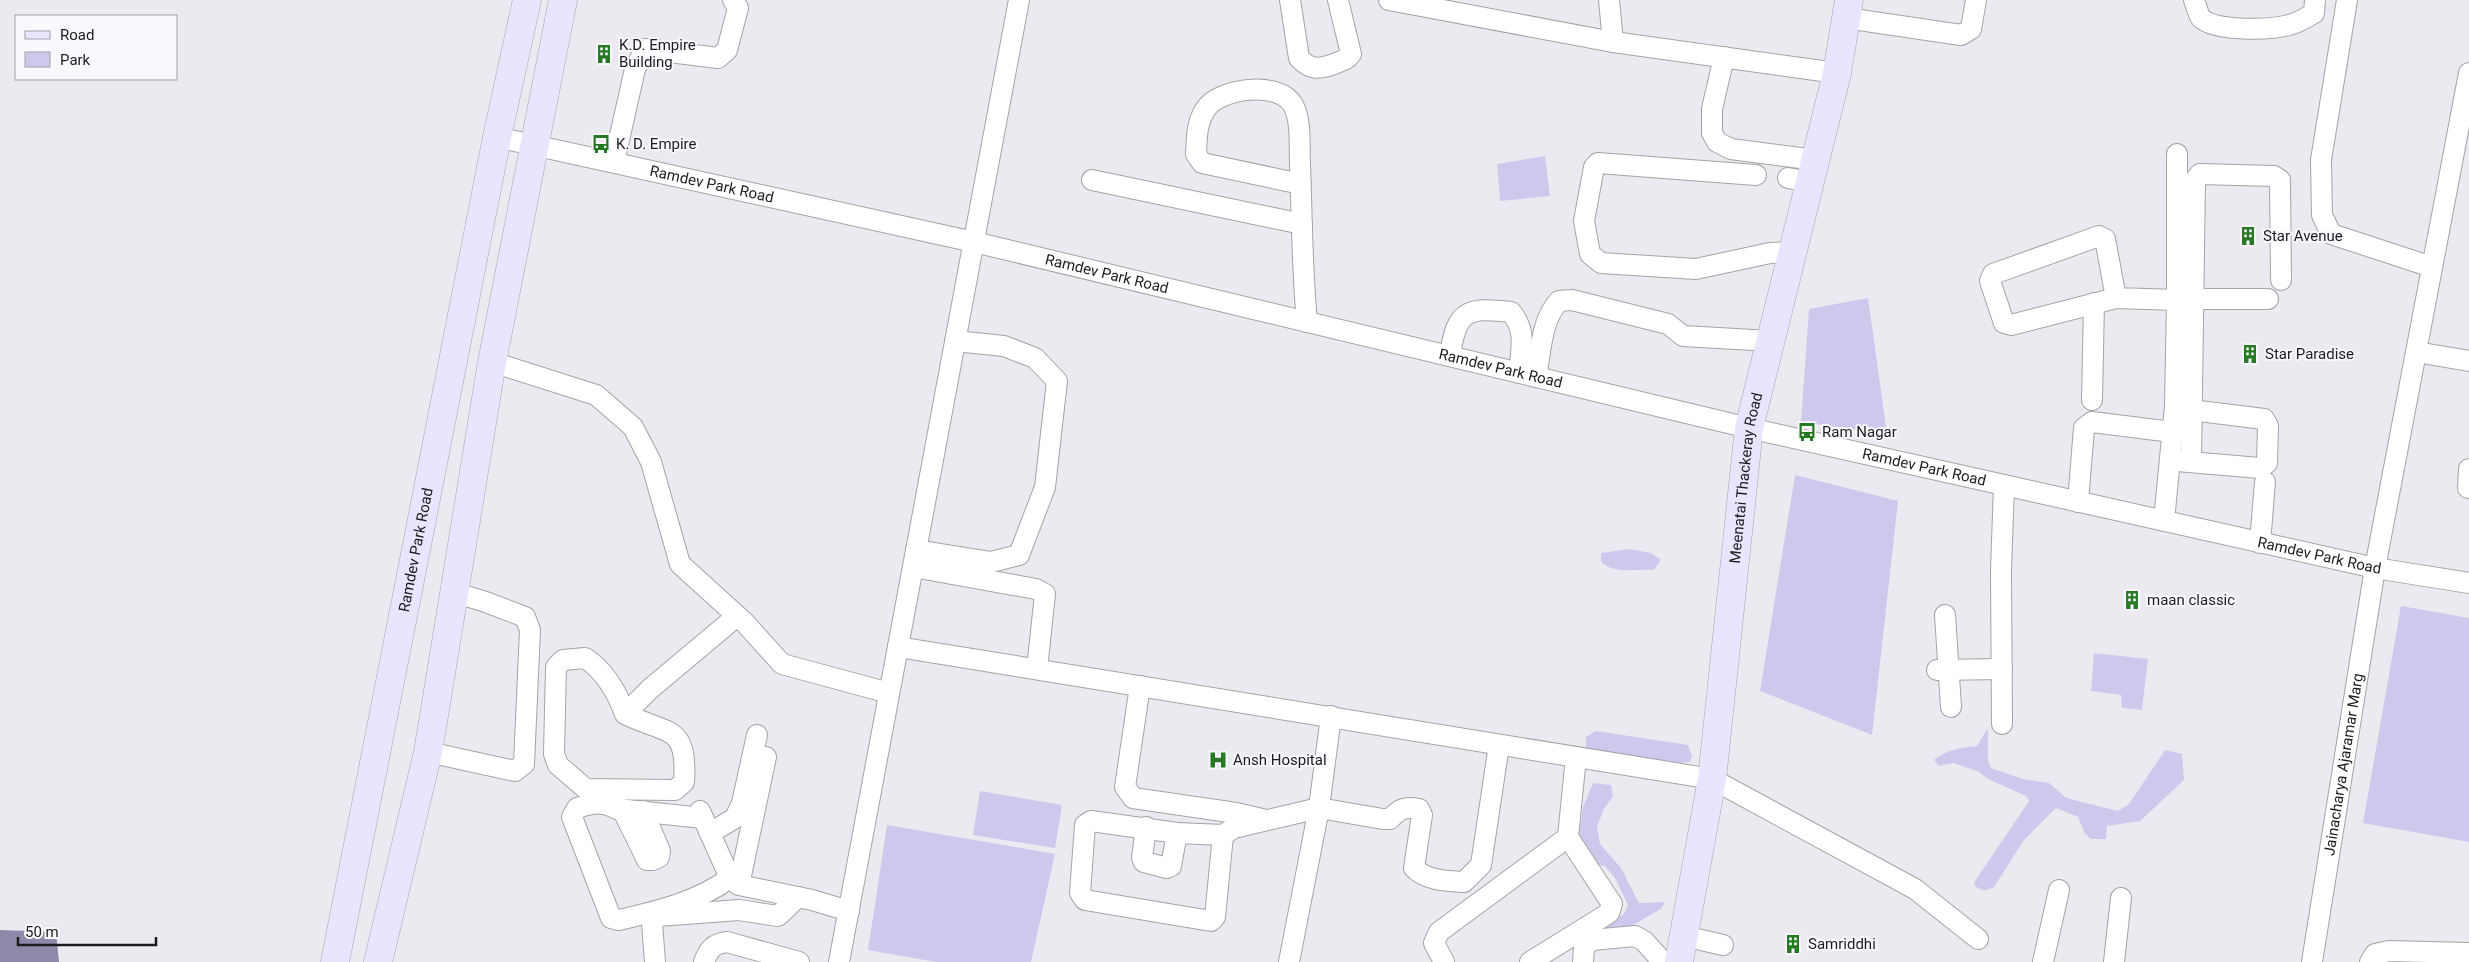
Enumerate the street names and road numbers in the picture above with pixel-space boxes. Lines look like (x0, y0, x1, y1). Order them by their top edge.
street label: Ramdev Park Road (648, 162, 775, 207)
street label: Ramdev Park Road (1043, 250, 1170, 297)
street label: Ramdev Park Road (1437, 345, 1564, 392)
street label: Meenatai Thackeray Road (1726, 391, 1766, 564)
street label: Ramdev Park Road (1861, 445, 1988, 490)
street label: Ramdev Park Road (395, 486, 437, 614)
street label: Ramdev Park Road (2256, 533, 2383, 578)
street label: Jainacharya Ajaramar Marg (2320, 672, 2367, 857)

